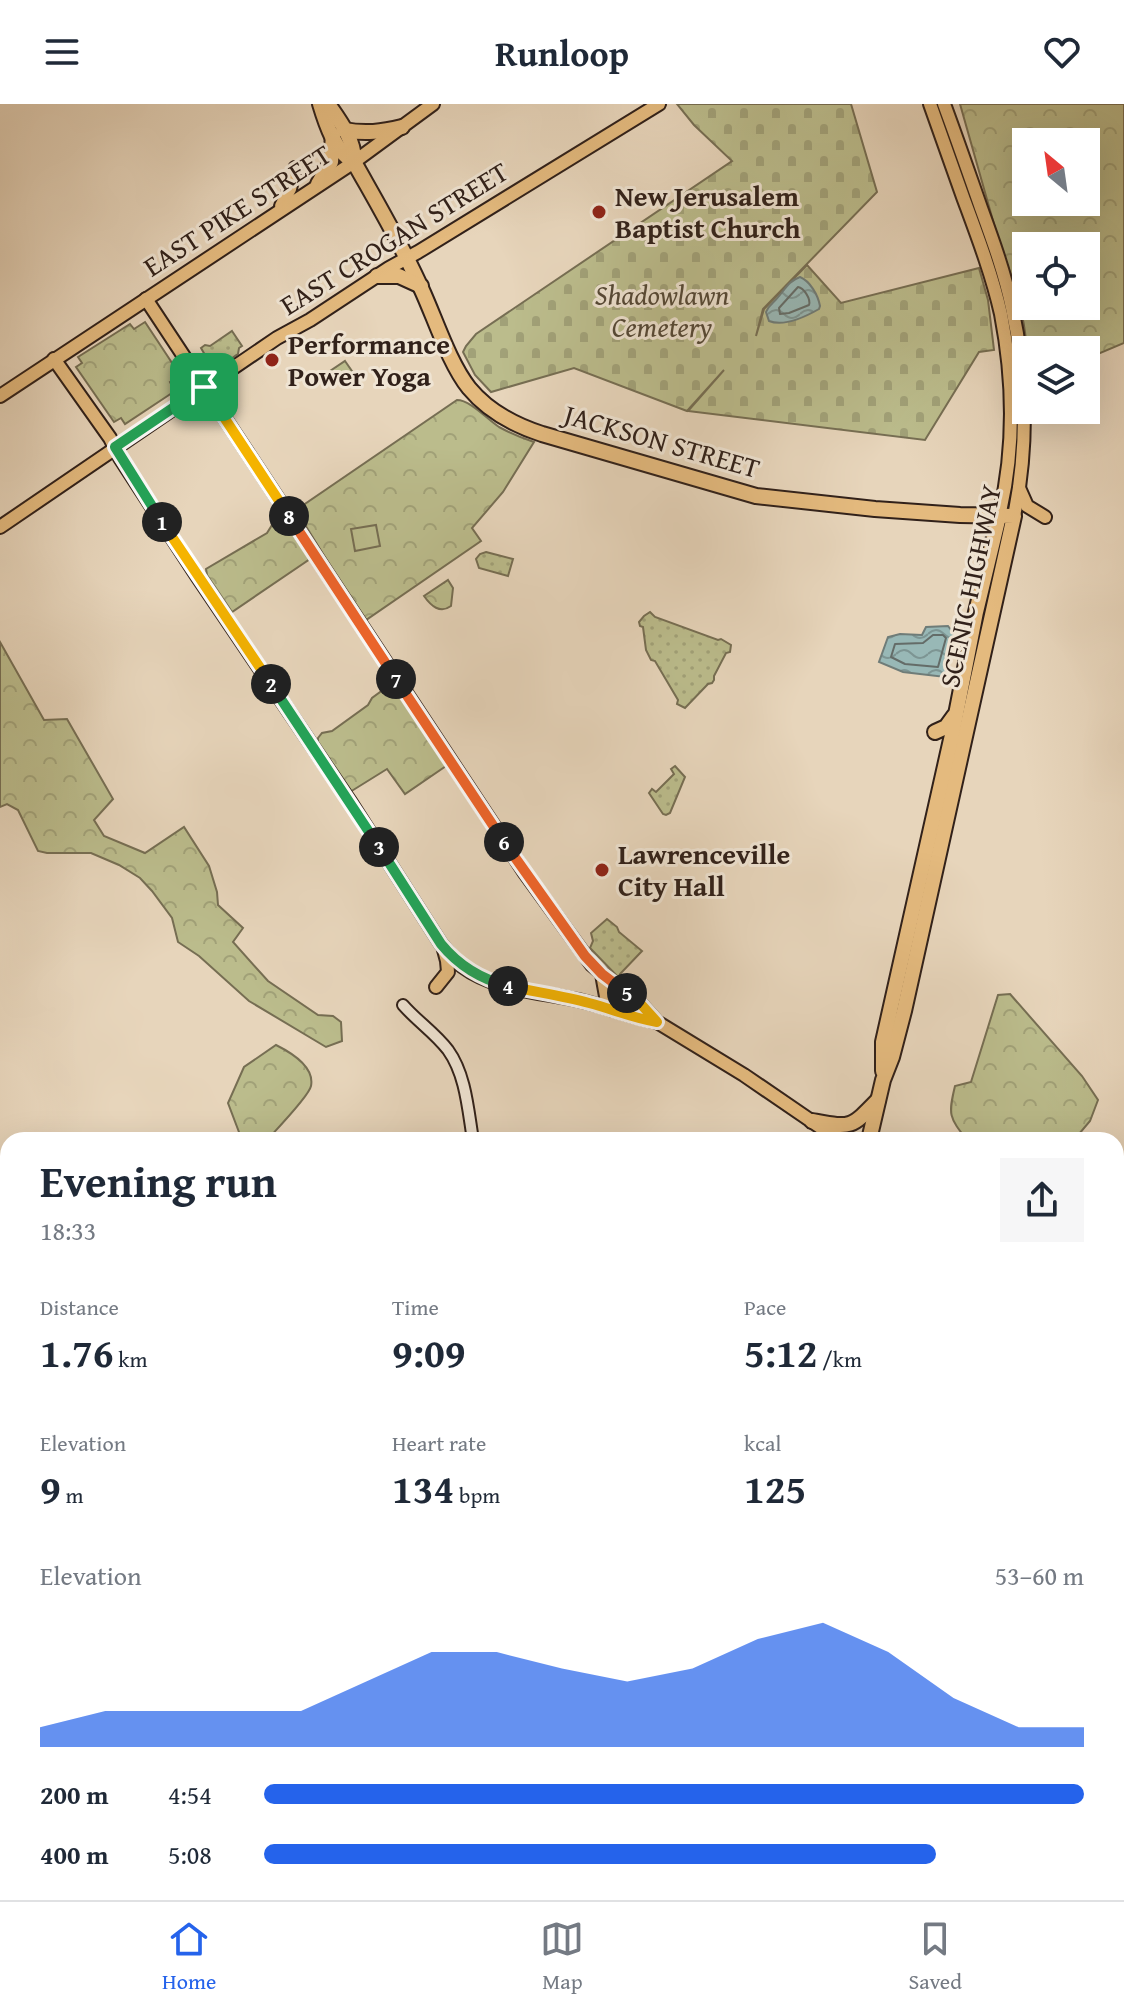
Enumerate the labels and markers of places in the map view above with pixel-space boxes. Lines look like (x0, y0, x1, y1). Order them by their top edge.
place label: New Jerusalem Baptist Church (615, 175, 801, 248)
marker: New Jerusalem Baptist Church (590, 203, 608, 221)
place label: Performance Power Yoga (288, 323, 450, 396)
marker: Performance Power Yoga (263, 351, 281, 369)
pin (170, 353, 238, 421)
pin: 8 (269, 496, 309, 536)
pin: 1 (142, 502, 182, 542)
pin: 7 (376, 659, 416, 699)
pin: 2 (251, 664, 291, 704)
pin: 6 (484, 822, 524, 862)
pin: 3 (359, 827, 399, 867)
place label: Lawrenceville City Hall (618, 833, 790, 906)
marker: Lawrenceville City Hall (593, 861, 611, 879)
pin: 4 (488, 966, 528, 1006)
pin: 5 (607, 973, 647, 1013)

